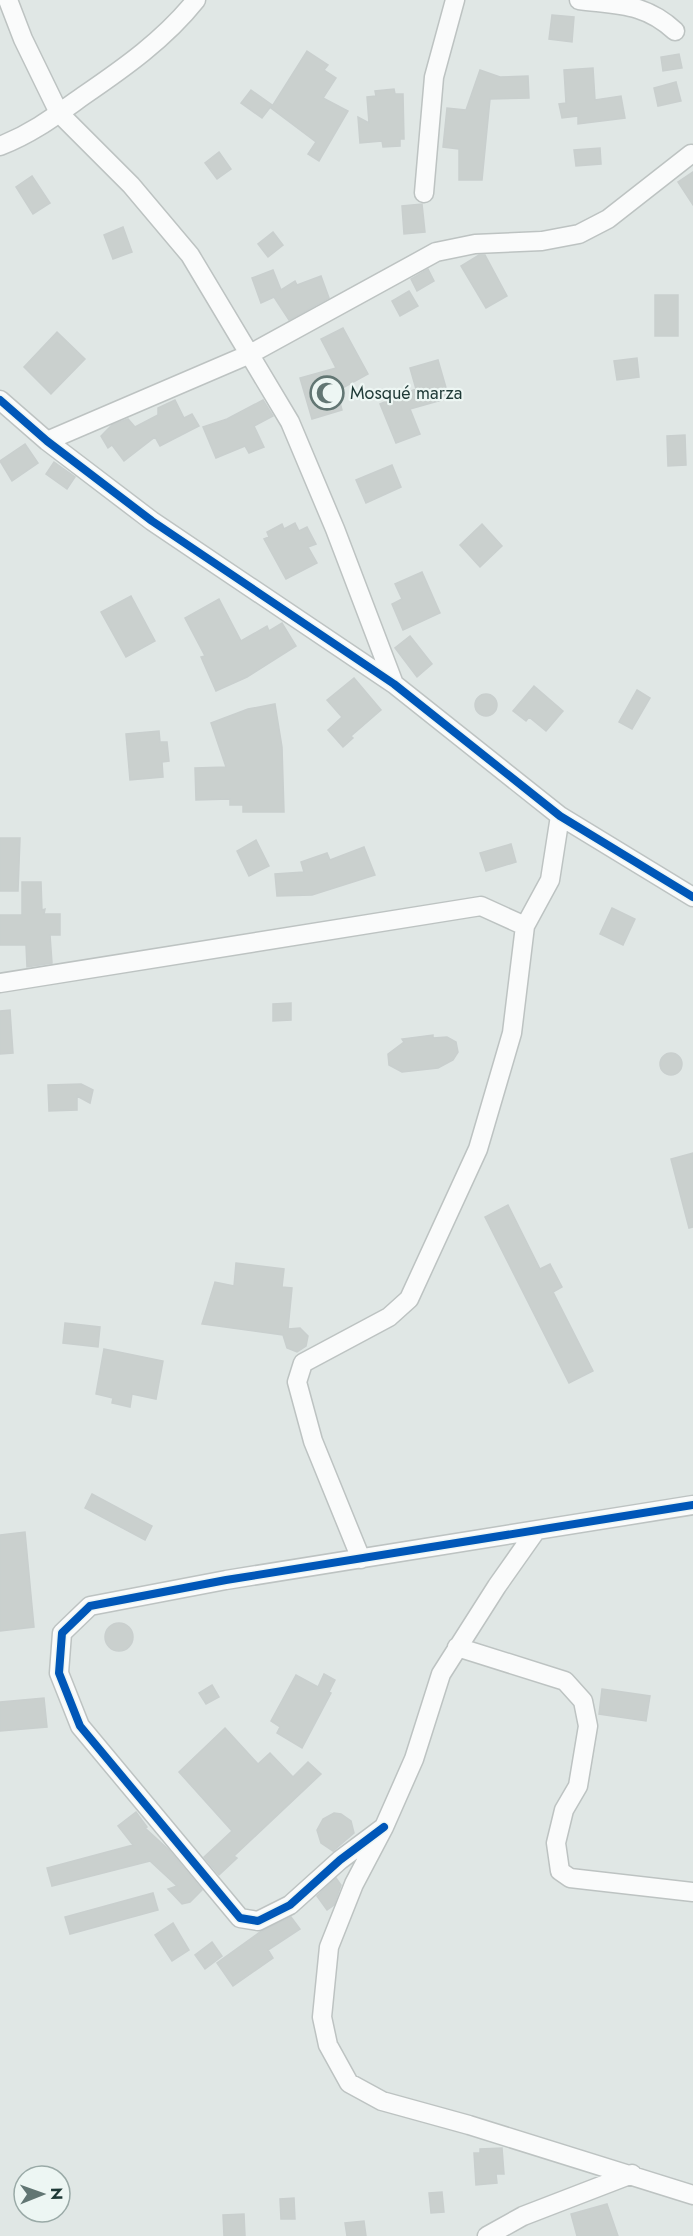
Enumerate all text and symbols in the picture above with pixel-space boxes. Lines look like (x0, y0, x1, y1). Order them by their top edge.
mosque icon: Mosqué marza (309, 375, 345, 411)
place label: Mosqué marza (350, 380, 462, 406)
north arrow (12, 2164, 72, 2224)
text: N (45, 2187, 68, 2200)

